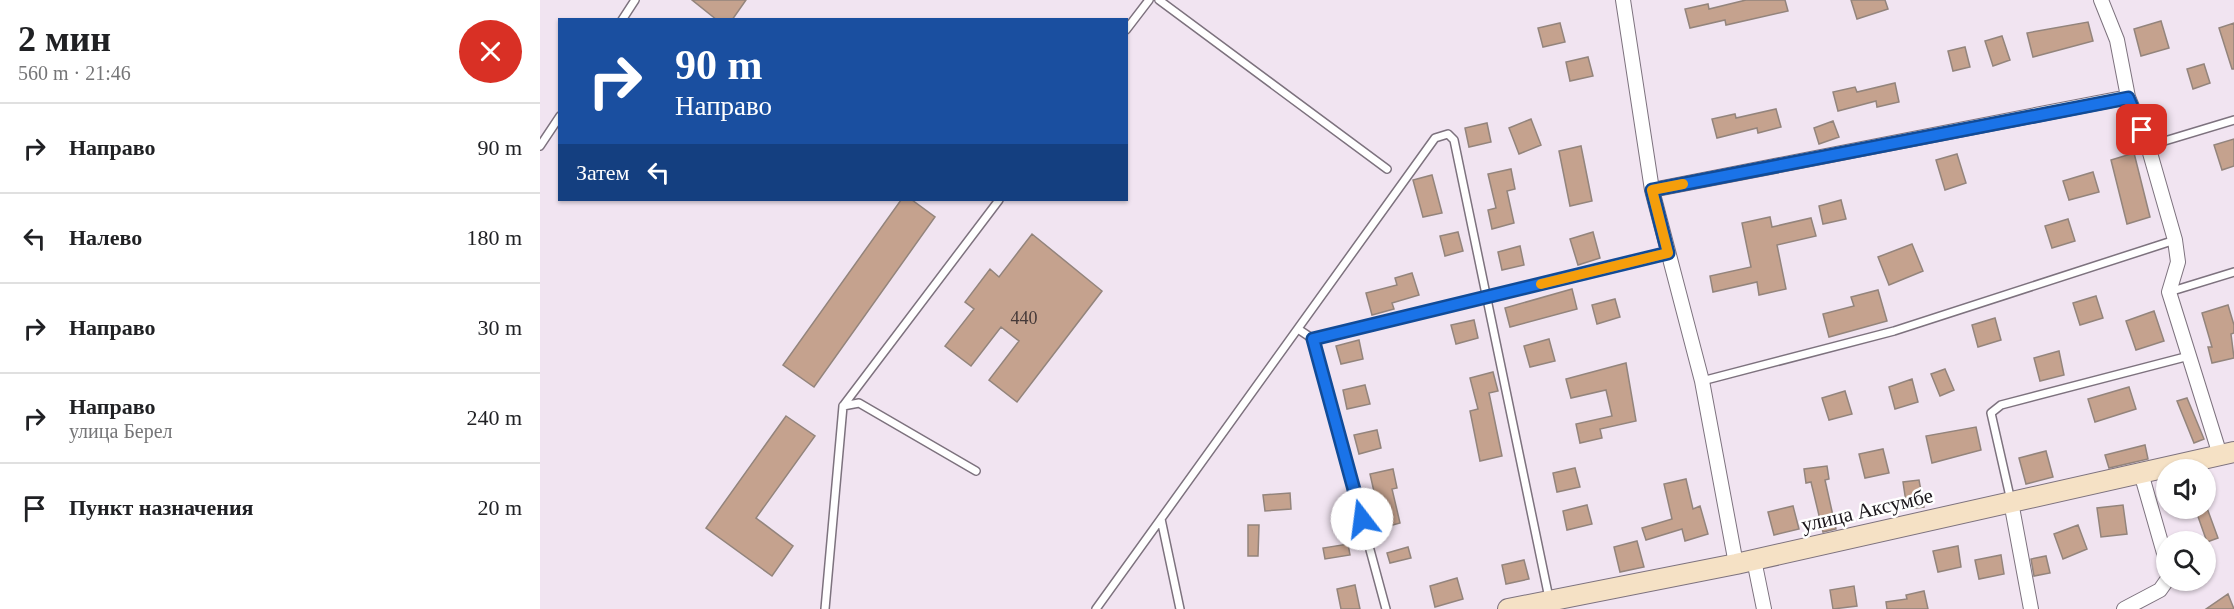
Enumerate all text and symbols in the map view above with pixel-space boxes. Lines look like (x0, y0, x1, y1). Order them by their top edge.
text: 2 мин (18, 19, 111, 59)
button: close (459, 20, 522, 83)
icon: right (576, 42, 654, 120)
text: 90 m (675, 42, 763, 88)
text: 560 m · 21:46 (18, 62, 131, 84)
text: Направо (675, 91, 772, 121)
pin (2116, 104, 2167, 155)
icon: arrive (2125, 113, 2158, 146)
icon: right (18, 132, 51, 165)
text: Направо (69, 135, 155, 160)
text: 90 m (477, 135, 522, 160)
icon: left (642, 156, 675, 189)
text: Затем (576, 160, 630, 185)
icon: left (18, 222, 51, 255)
text: Налево (69, 225, 142, 250)
text: 180 m (466, 225, 522, 250)
house number: 440 (1011, 308, 1038, 328)
icon: right (18, 312, 51, 345)
text: Направо (69, 315, 155, 340)
text: 30 m (477, 315, 522, 340)
text: Направо (69, 394, 155, 419)
icon: right (18, 402, 51, 435)
text: 240 m (466, 405, 522, 430)
text: улица Берел (69, 420, 173, 442)
map controls (2156, 459, 2216, 591)
button: sound (2156, 459, 2216, 519)
street label: улица Аксумбе (1799, 483, 1935, 537)
position arrow (1330, 487, 1394, 551)
icon: arrive (18, 492, 51, 525)
text: Пункт назначения (69, 495, 254, 520)
text: 20 m (477, 495, 522, 520)
button: search (2156, 531, 2216, 591)

